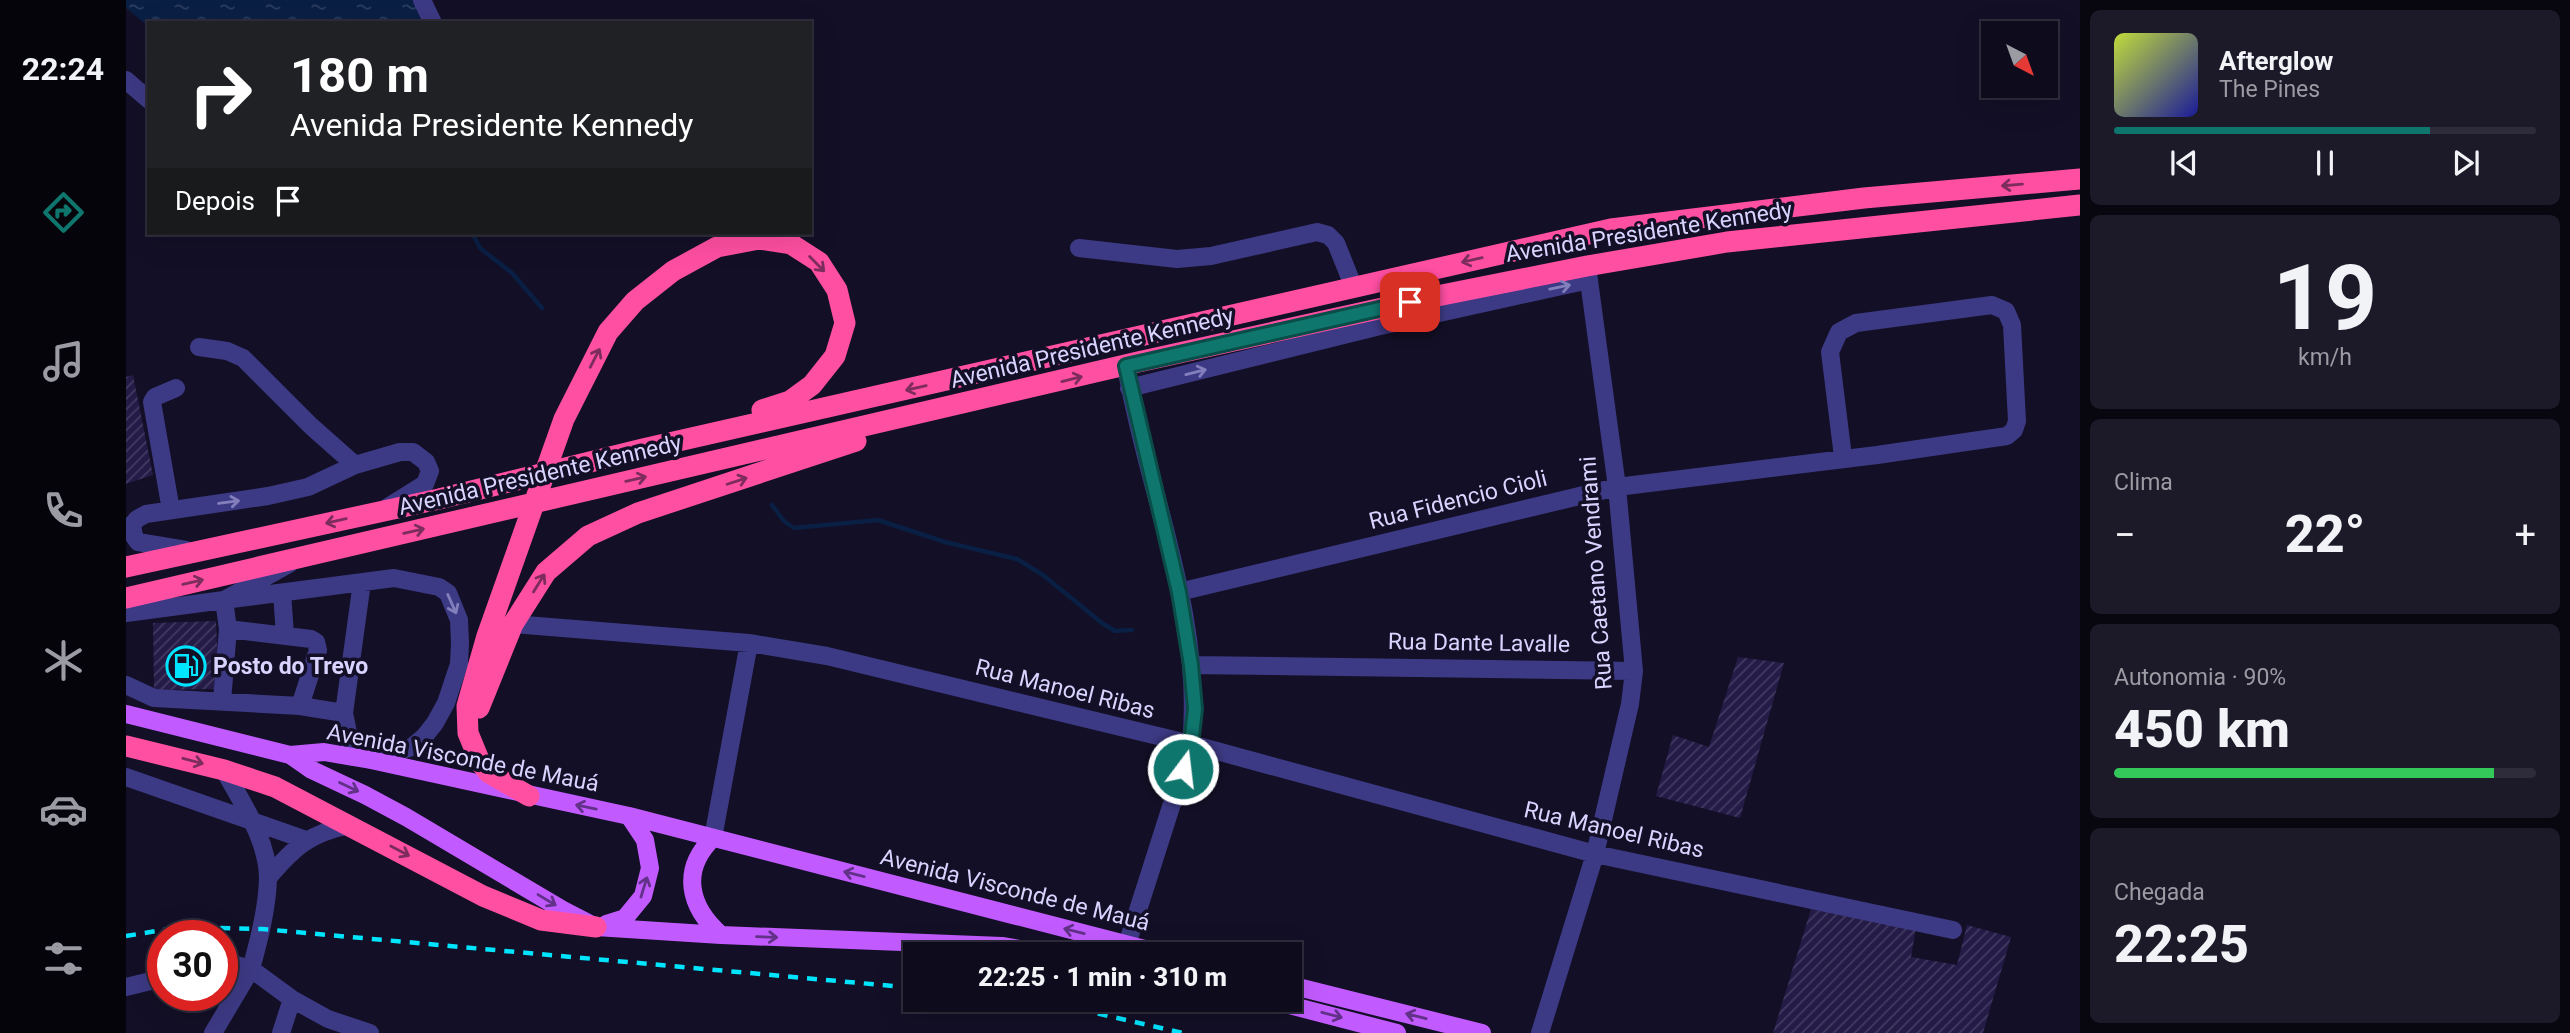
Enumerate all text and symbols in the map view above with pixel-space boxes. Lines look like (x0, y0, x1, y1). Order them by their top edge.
north arrow (1981, 21, 2058, 98)
map controls (1981, 21, 2058, 98)
text: Afterglow (2219, 46, 2333, 76)
text: 180 m (290, 47, 429, 104)
icon: right (175, 49, 266, 140)
text: 22:24 (22, 50, 104, 88)
text: The Pines (2219, 76, 2320, 103)
text: Avenida Presidente Kennedy (290, 106, 693, 144)
icon: previous (2165, 144, 2203, 182)
icon: pause (2306, 144, 2344, 182)
icon: next (2447, 144, 2485, 182)
one-way arrow (2001, 179, 2024, 192)
icon: arrive (269, 182, 307, 220)
text: Depois (175, 186, 255, 216)
icon: directions (39, 188, 88, 237)
street label: Avenida Presidente Kennedy (1504, 196, 1794, 268)
text: 19 (2273, 245, 2377, 351)
one-way arrow (1461, 254, 1484, 268)
one-way arrow (808, 255, 825, 272)
pin (1380, 272, 1440, 332)
one-way arrow (1548, 279, 1571, 293)
icon: arrive (1391, 283, 1429, 321)
street label: Avenida Presidente Kennedy (948, 302, 1236, 394)
icon: music (39, 337, 88, 386)
text: km/h (2298, 344, 2352, 371)
one-way arrow (589, 348, 603, 369)
one-way arrow (1184, 365, 1207, 378)
one-way arrow (1060, 372, 1083, 385)
one-way arrow (905, 382, 928, 396)
street label: Avenida Presidente Kennedy (396, 429, 684, 521)
street label: Rua Caetano Vendrami (1574, 455, 1618, 691)
street label: Rua Fidencio Cioli (1366, 465, 1550, 535)
text: Clima (2114, 469, 2173, 496)
one-way arrow (624, 472, 647, 485)
one-way arrow (725, 473, 747, 486)
icon: phone (39, 486, 88, 535)
one-way arrow (218, 495, 240, 508)
text: 22° (2285, 504, 2365, 565)
text: − (2114, 513, 2136, 557)
text: + (2514, 513, 2536, 557)
one-way arrow (325, 514, 348, 528)
one-way arrow (402, 523, 425, 537)
one-way arrow (532, 574, 547, 593)
one-way arrow (181, 575, 203, 588)
one-way arrow (446, 593, 459, 614)
street label: Rua Dante Lavalle (1388, 628, 1570, 658)
icon: climate (39, 636, 88, 685)
fuel station icon: Posto do Trevo (165, 645, 207, 687)
place label: Posto do Trevo (213, 653, 368, 680)
street label: Rua Manoel Ribas (972, 654, 1158, 724)
text: Autonomia · 90% (2114, 664, 2286, 691)
text: 450 km (2114, 699, 2290, 760)
street label: Avenida Visconde de Mauá (325, 718, 601, 798)
position arrow (1146, 732, 1220, 806)
one-way arrow (181, 755, 203, 768)
one-way arrow (339, 782, 360, 795)
icon: car (39, 785, 88, 834)
street label: Rua Manoel Ribas (1521, 796, 1707, 864)
one-way arrow (575, 800, 598, 814)
street label: Avenida Visconde de Mauá (878, 843, 1152, 937)
one-way arrow (389, 845, 410, 859)
one-way arrow (843, 867, 866, 880)
one-way arrow (639, 876, 652, 898)
text: Chegada (2114, 879, 2205, 906)
one-way arrow (536, 894, 556, 908)
text: 22:25 (2114, 914, 2249, 975)
speed limit sign: 30 (147, 920, 238, 1011)
one-way arrow (1063, 924, 1086, 937)
one-way arrow (756, 930, 779, 944)
icon: filters (39, 934, 88, 983)
text: 22:25 · 1 min · 310 m (978, 962, 1227, 992)
one-way arrow (1320, 1009, 1342, 1022)
one-way arrow (1405, 1009, 1428, 1023)

